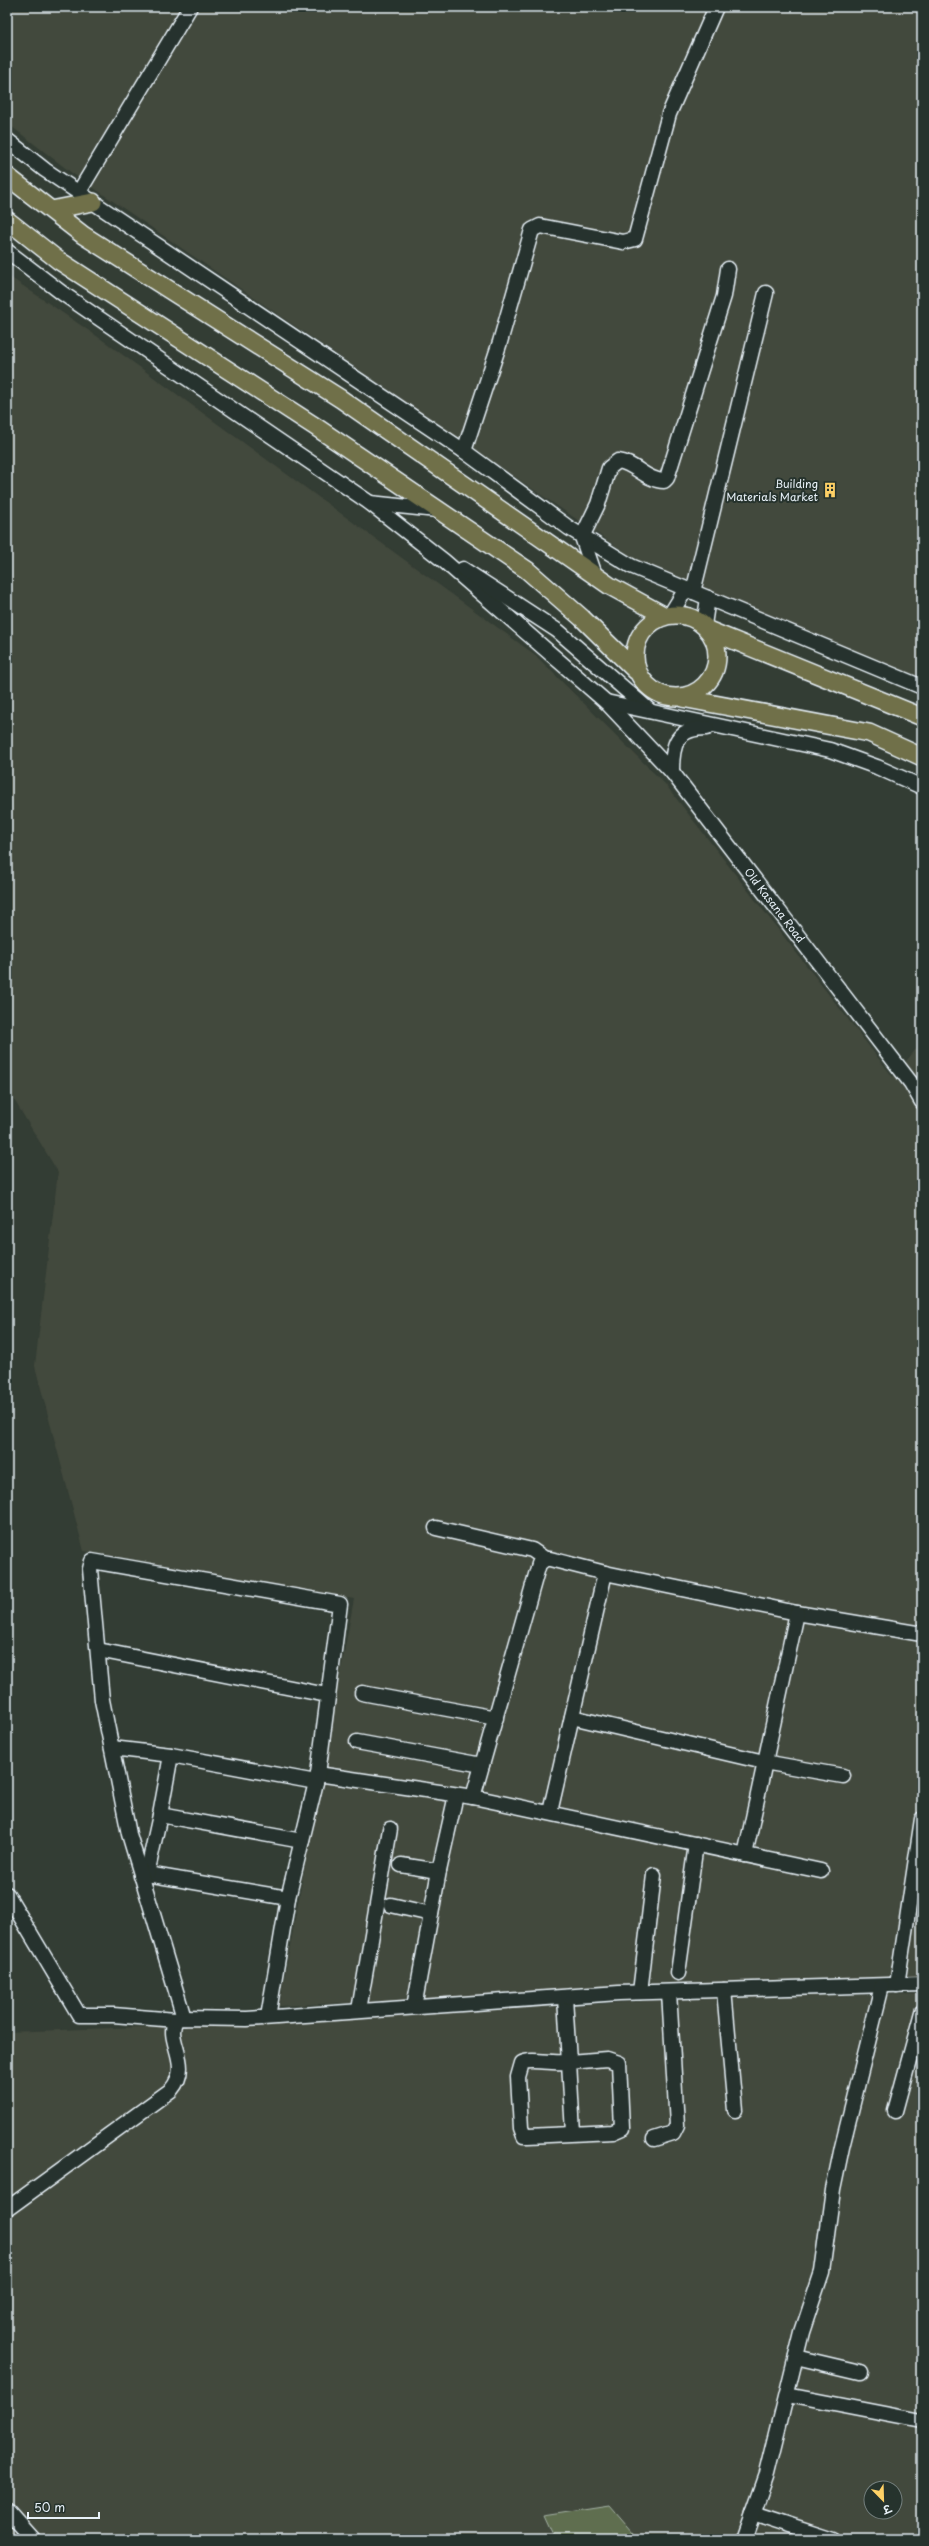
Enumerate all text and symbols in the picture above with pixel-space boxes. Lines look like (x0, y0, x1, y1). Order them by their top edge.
place label: Building Materials Market (726, 475, 819, 505)
building icon: Building Materials Market (821, 481, 839, 499)
street label: Old Kasana Road (740, 864, 809, 946)
north arrow (863, 2480, 903, 2520)
scale bar (28, 2494, 99, 2520)
text: 50 m (34, 2498, 65, 2516)
text: उ (879, 2500, 895, 2520)

